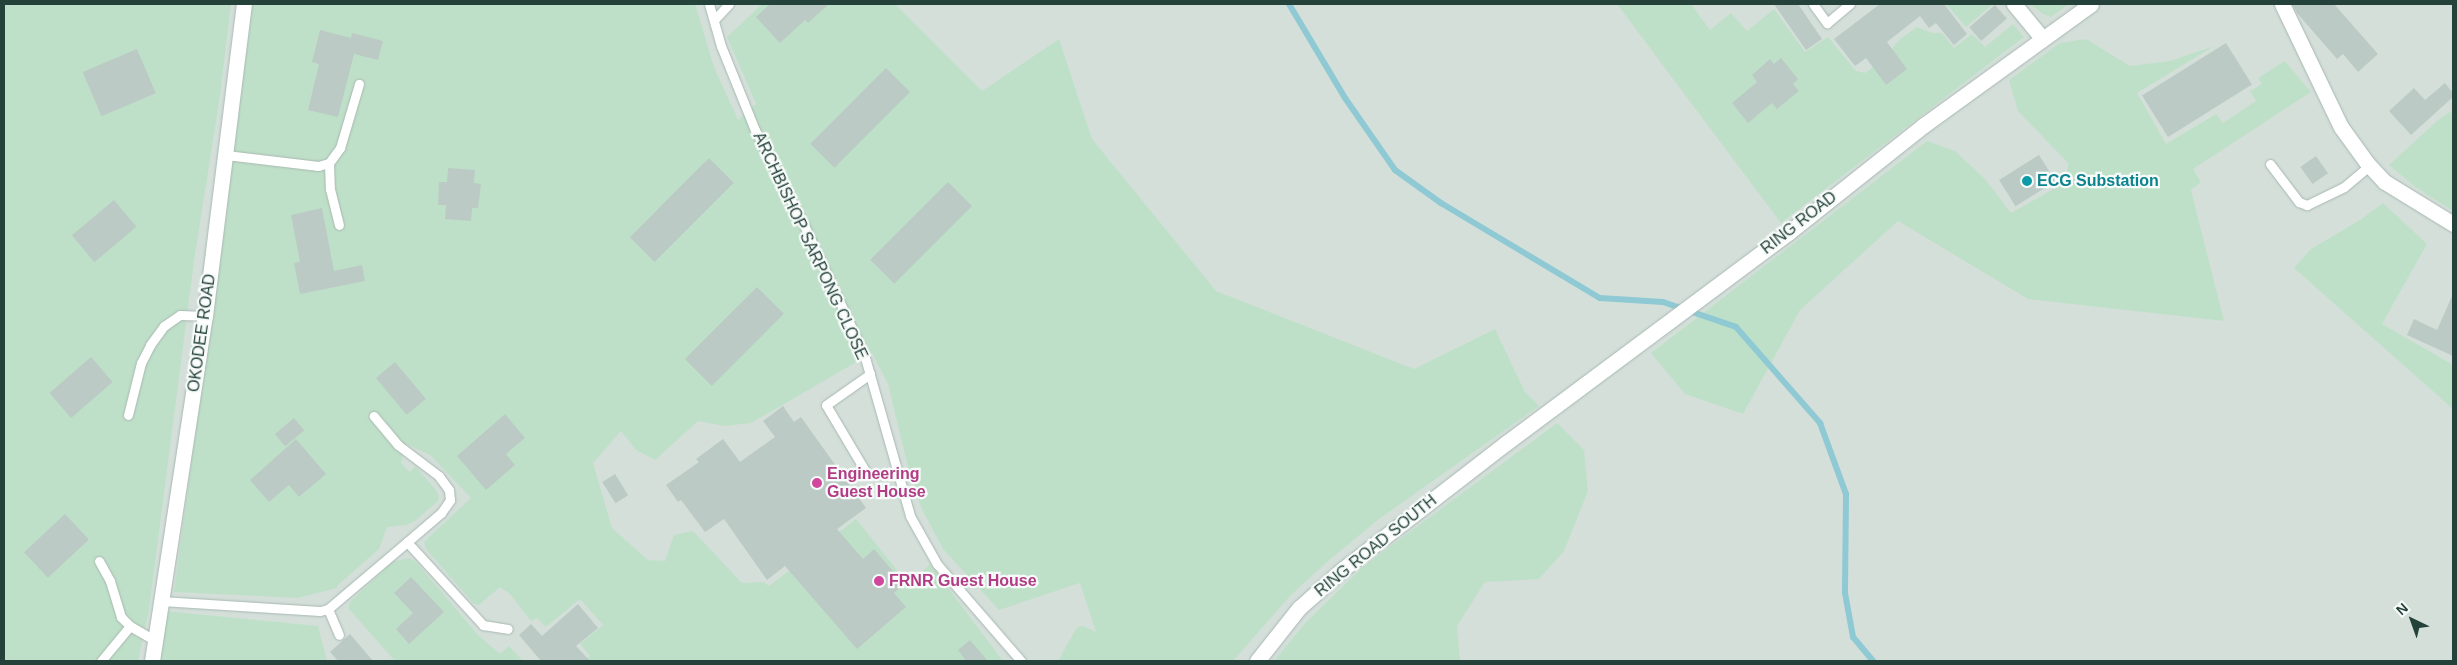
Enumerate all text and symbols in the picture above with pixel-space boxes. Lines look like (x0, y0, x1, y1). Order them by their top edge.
street label: ARCHBISHOP SARPONG CLOSE (749, 129, 871, 363)
place label: ECG Substation (2037, 171, 2159, 191)
marker: ECG Substation (2021, 175, 2033, 187)
street label: RING ROAD (1757, 188, 1841, 258)
street label: OKODEE ROAD (184, 273, 220, 393)
place label: Engineering Guest House (827, 464, 926, 502)
marker: Engineering Guest House (811, 477, 823, 489)
street label: RING ROAD SOUTH (1311, 491, 1441, 601)
place label: FRNR Guest House (889, 571, 1037, 591)
marker: FRNR Guest House (873, 575, 885, 587)
north arrow (2387, 595, 2437, 645)
text: N (2393, 600, 2411, 618)

